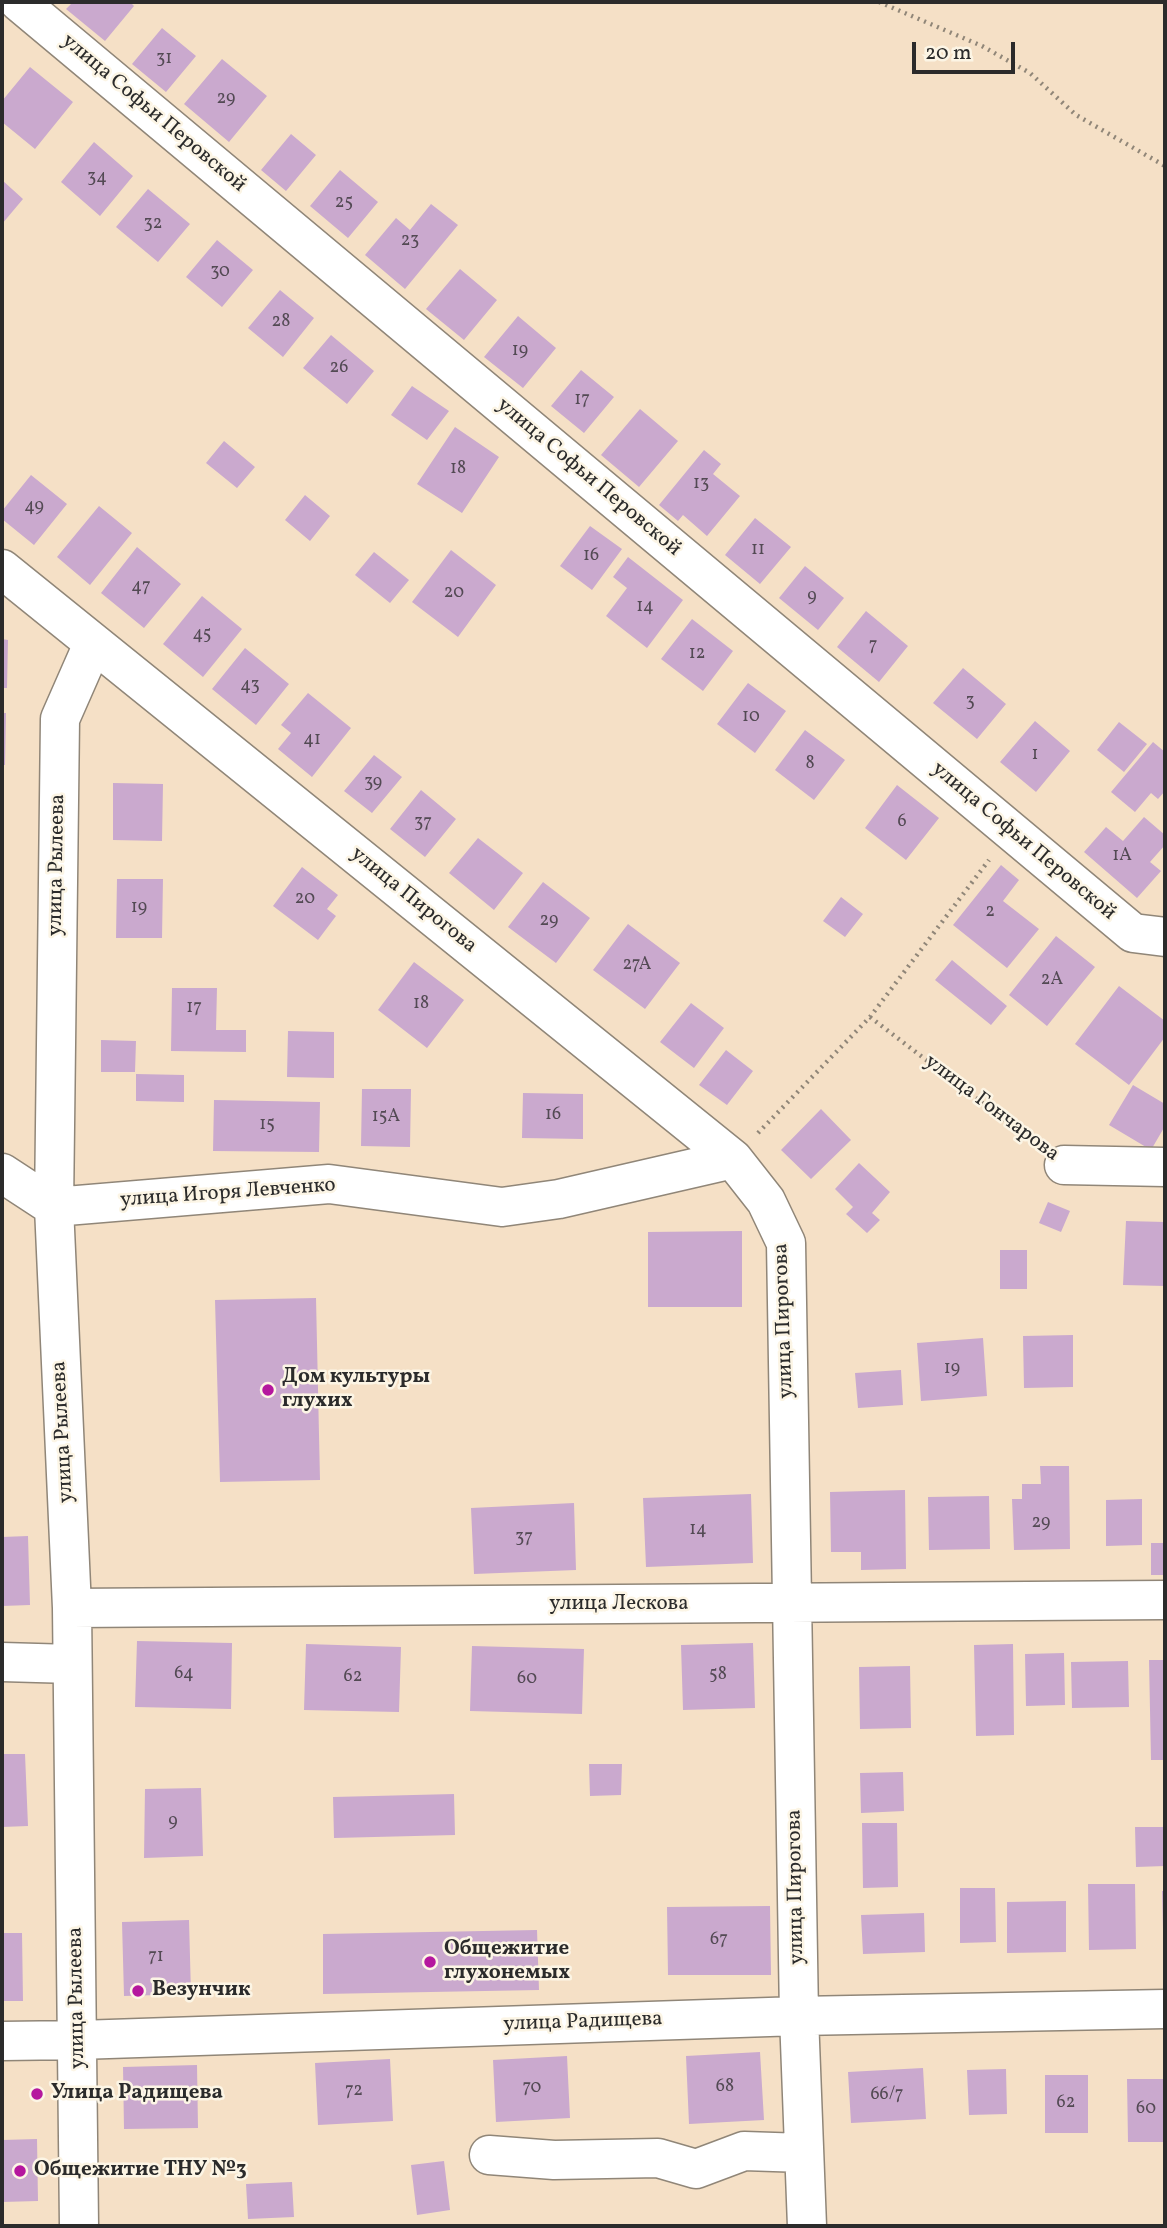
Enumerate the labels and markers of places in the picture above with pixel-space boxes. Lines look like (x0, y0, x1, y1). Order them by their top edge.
place label: Дом культуры глухих (282, 1365, 430, 1415)
marker: Дом культуры глухих (260, 1382, 276, 1398)
place label: Общежитие глухонемых (444, 1937, 570, 1987)
marker: Общежитие глухонемых (422, 1954, 438, 1970)
place label: Везунчик (152, 1978, 250, 2004)
marker: Везунчик (130, 1983, 146, 1999)
place label: Улица Радищева (51, 2081, 223, 2107)
marker: Улица Радищева (29, 2086, 45, 2102)
place label: Общежитие ТНУ №3 (34, 2158, 247, 2184)
marker: Общежитие ТНУ №3 (12, 2163, 28, 2179)

